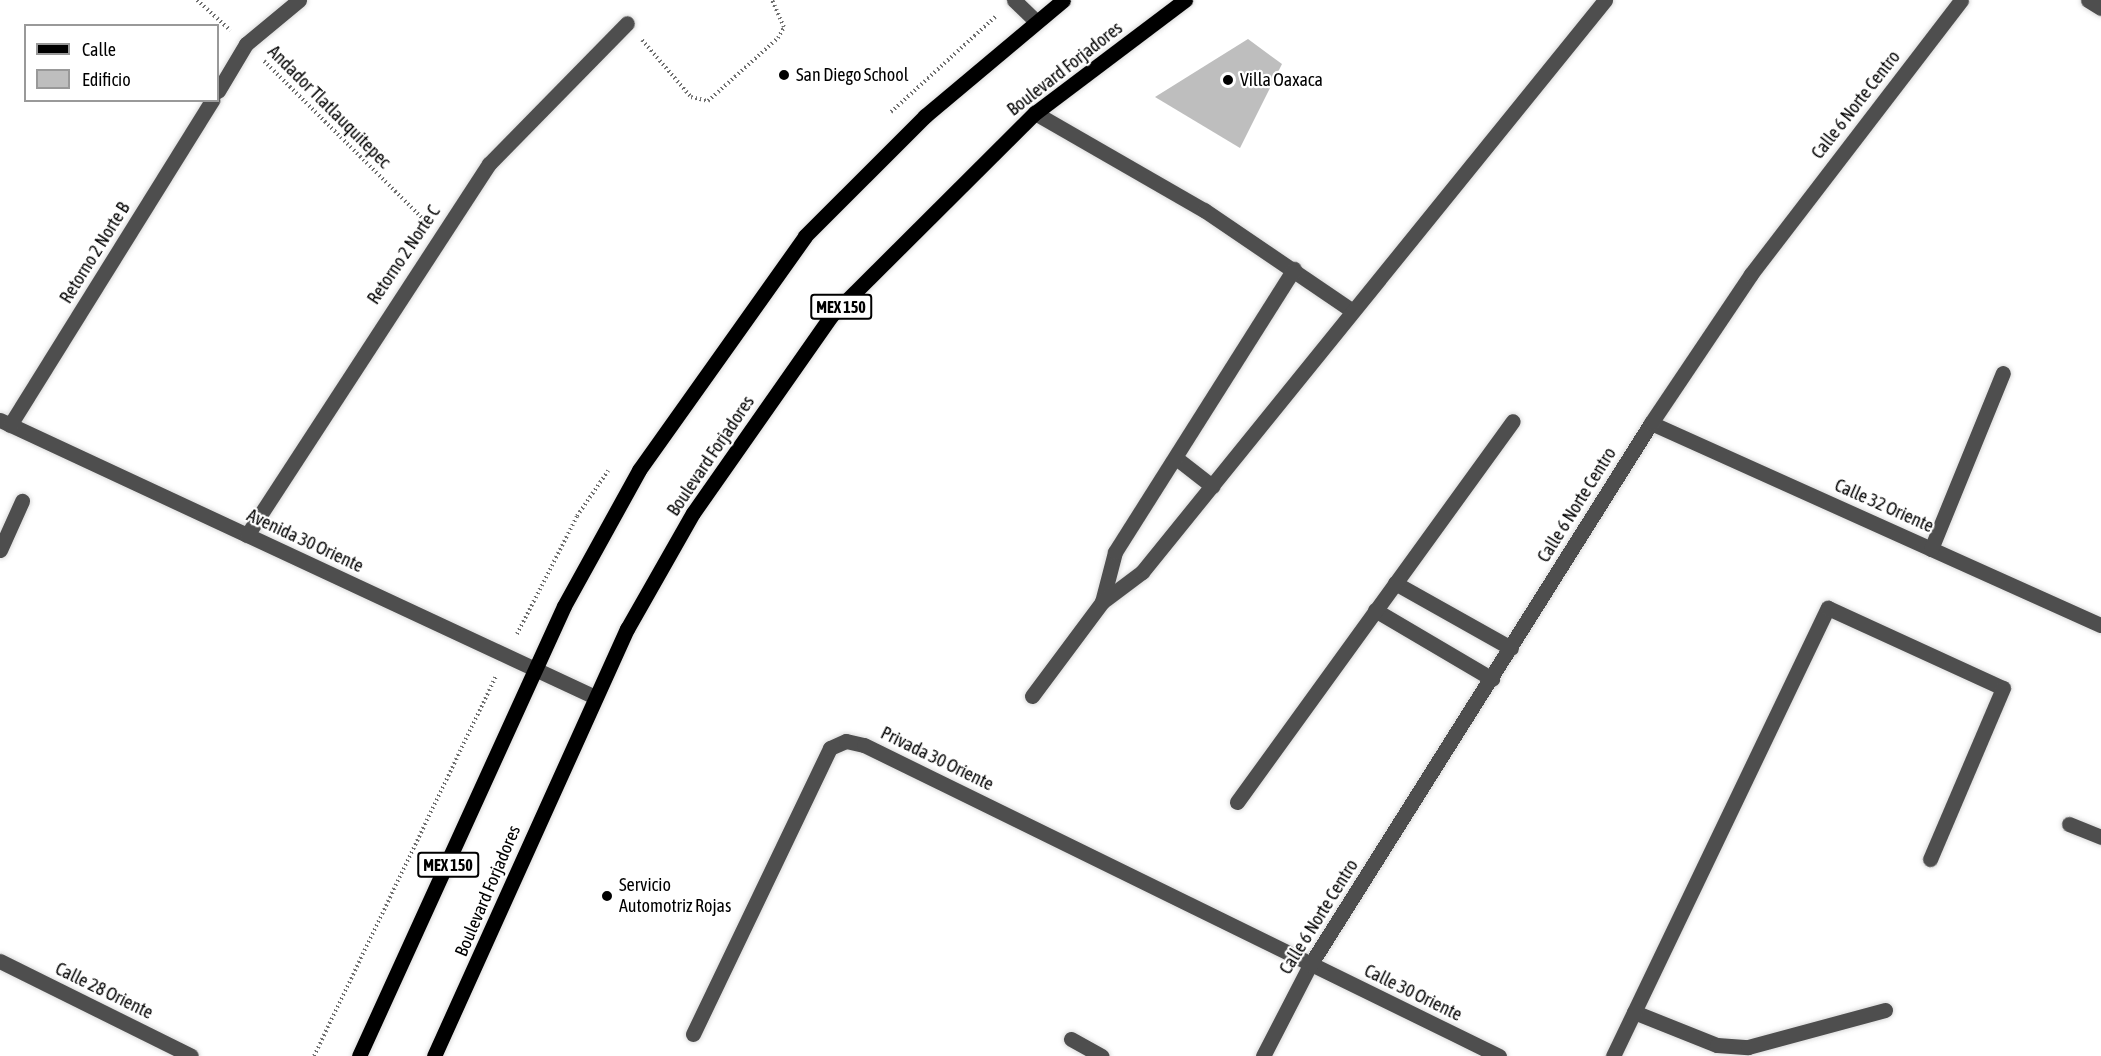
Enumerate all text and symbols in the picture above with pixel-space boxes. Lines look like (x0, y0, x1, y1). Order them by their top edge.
street label: Boulevard Forjadores (1003, 17, 1127, 121)
legend (24, 24, 219, 102)
text: Calle (82, 39, 116, 60)
street label: Andador Tlatlauquitepec (263, 41, 395, 173)
street label: Calle 6 Norte Centro (1807, 47, 1905, 163)
place label: San Diego School (796, 64, 908, 86)
marker: San Diego School (777, 68, 791, 82)
text: Edificio (82, 69, 131, 90)
place label: Villa Oaxaca (1240, 69, 1323, 91)
marker: Villa Oaxaca (1221, 73, 1235, 87)
street label: Retorno 2 Norte B (55, 199, 135, 307)
street label: Retorno 2 Norte C (363, 202, 445, 308)
road number: MEX 150 (810, 294, 872, 320)
street label: Boulevard Forjadores (663, 392, 759, 520)
street label: Calle 6 Norte Centro (1533, 444, 1621, 566)
street label: Calle 32 Oriente (1831, 475, 1937, 537)
street label: Avenida 30 Oriente (243, 505, 367, 577)
street label: Privada 30 Oriente (877, 722, 997, 796)
street label: Boulevard Forjadores (451, 822, 525, 960)
road number: MEX 150 (416, 852, 480, 878)
street label: Calle 6 Norte Centro (1275, 856, 1363, 978)
place label: Servicio Automotriz Rojas (619, 875, 731, 918)
marker: Servicio Automotriz Rojas (600, 889, 614, 903)
street label: Calle 28 Oriente (52, 958, 156, 1024)
street label: Calle 30 Oriente (1361, 960, 1465, 1026)

